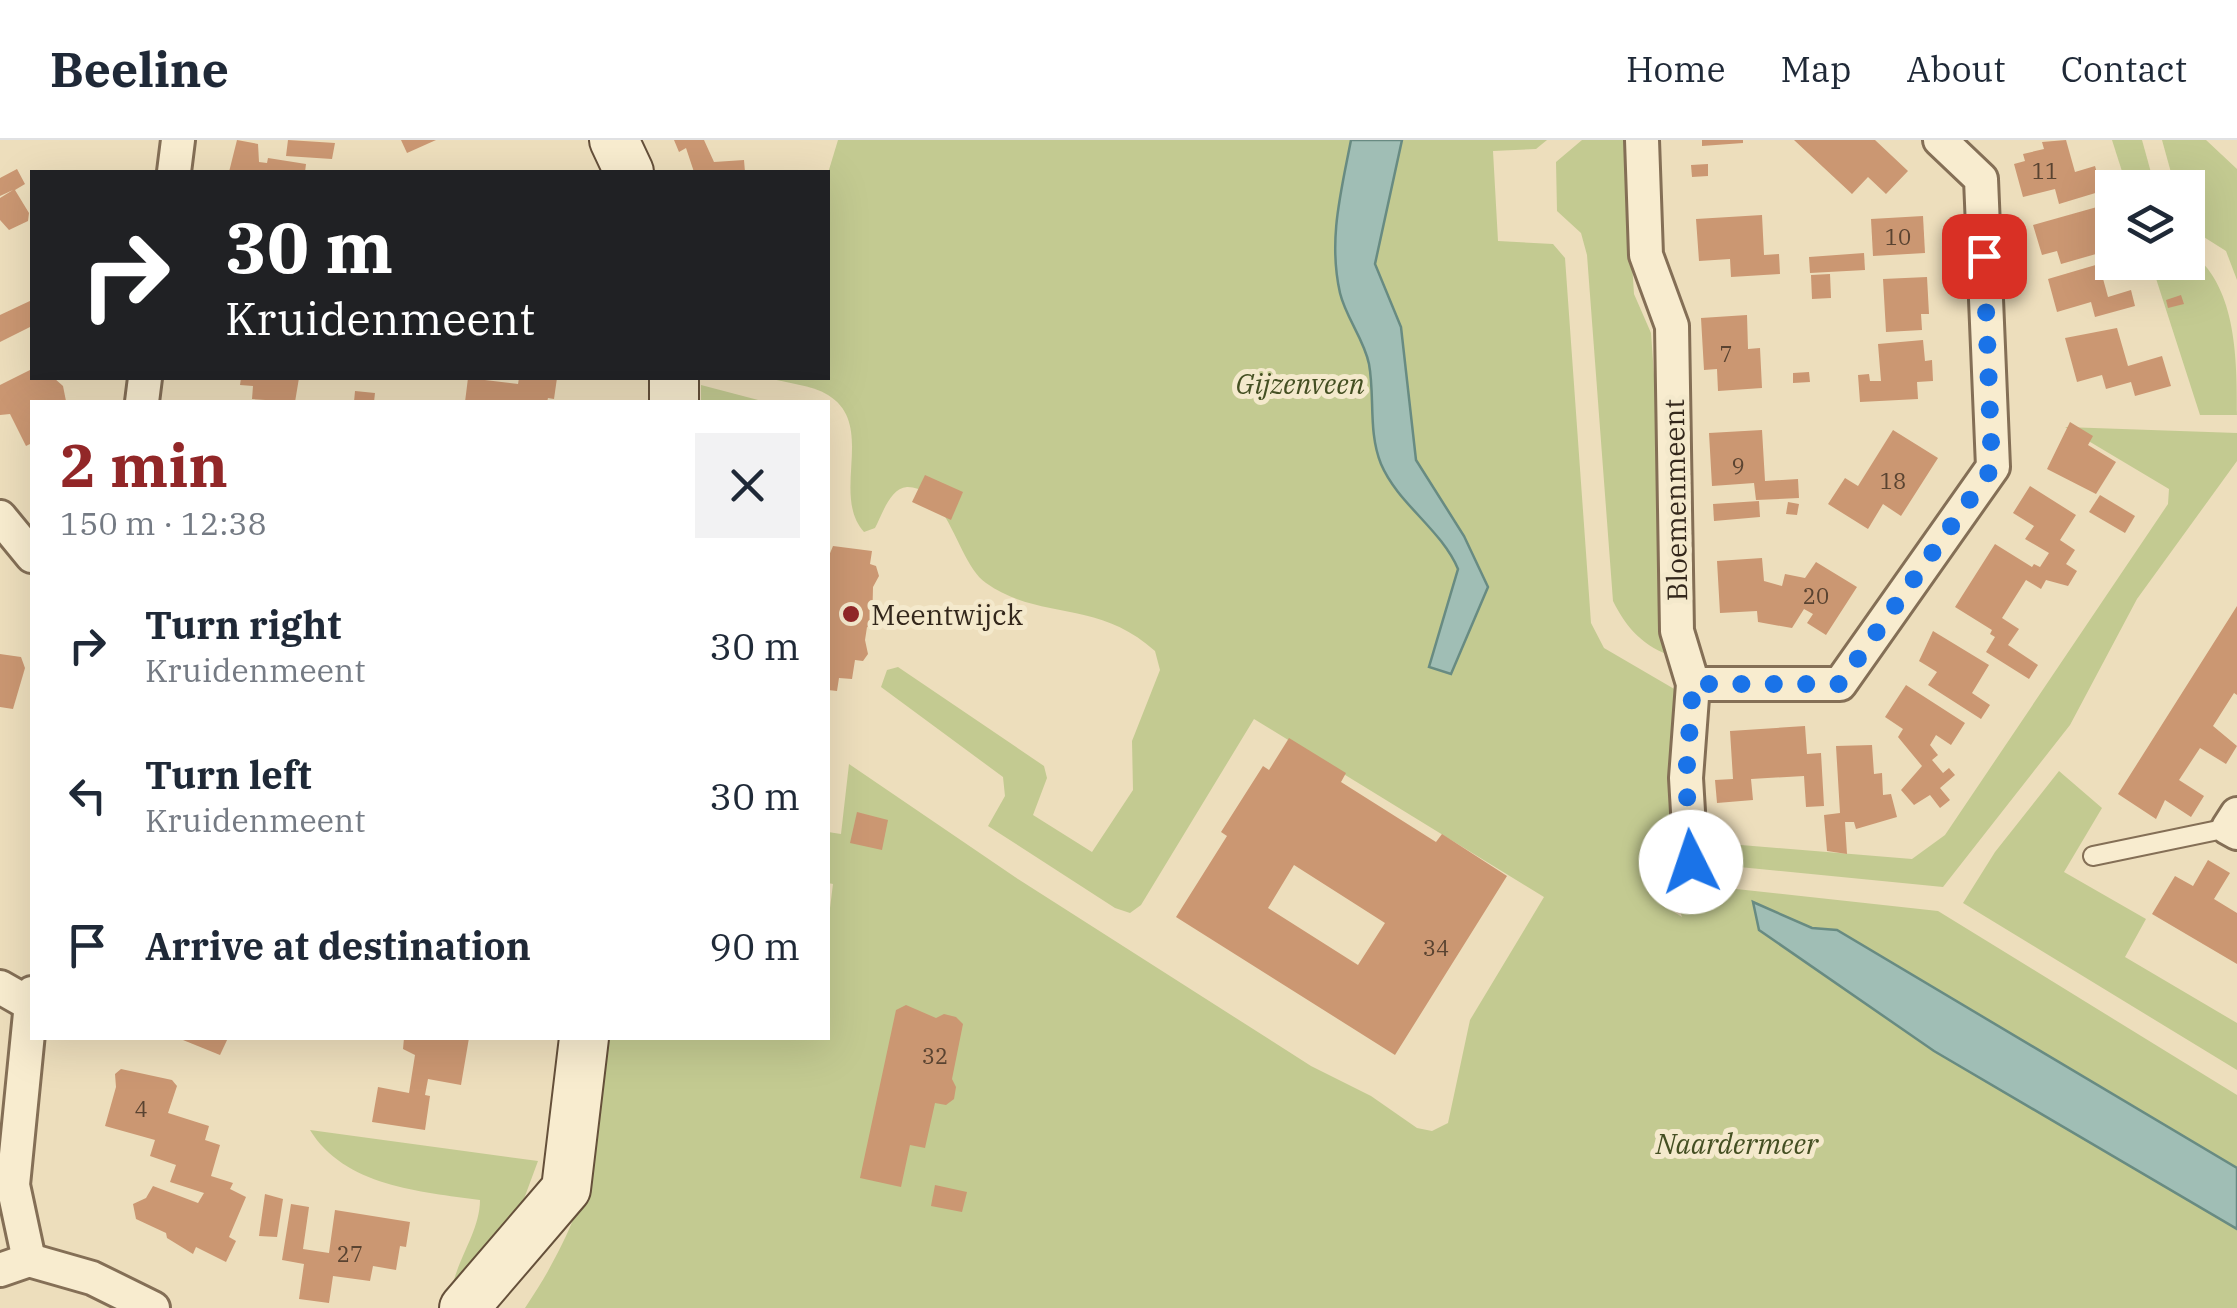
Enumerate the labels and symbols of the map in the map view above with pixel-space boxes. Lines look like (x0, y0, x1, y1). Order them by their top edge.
house number: 11 (2032, 156, 2058, 185)
pin (1942, 214, 2027, 299)
house number: 10 (1885, 222, 1911, 251)
house number: 7 (1719, 339, 1733, 368)
park label: Gijzenveen (1235, 365, 1365, 402)
street label: Bloemenmeent (1655, 398, 1695, 601)
house number: 9 (1731, 451, 1745, 480)
house number: 18 (1880, 466, 1906, 495)
house number: 20 (1803, 581, 1829, 610)
place label: Meentwijck (871, 596, 1024, 633)
marker: Meentwijck (840, 603, 862, 625)
position arrow (1639, 810, 1743, 914)
house number: 34 (1423, 933, 1449, 962)
house number: 32 (922, 1041, 948, 1070)
house number: 4 (134, 1094, 148, 1123)
park label: Naardermeer (1655, 1125, 1819, 1162)
house number: 27 (337, 1239, 363, 1268)

